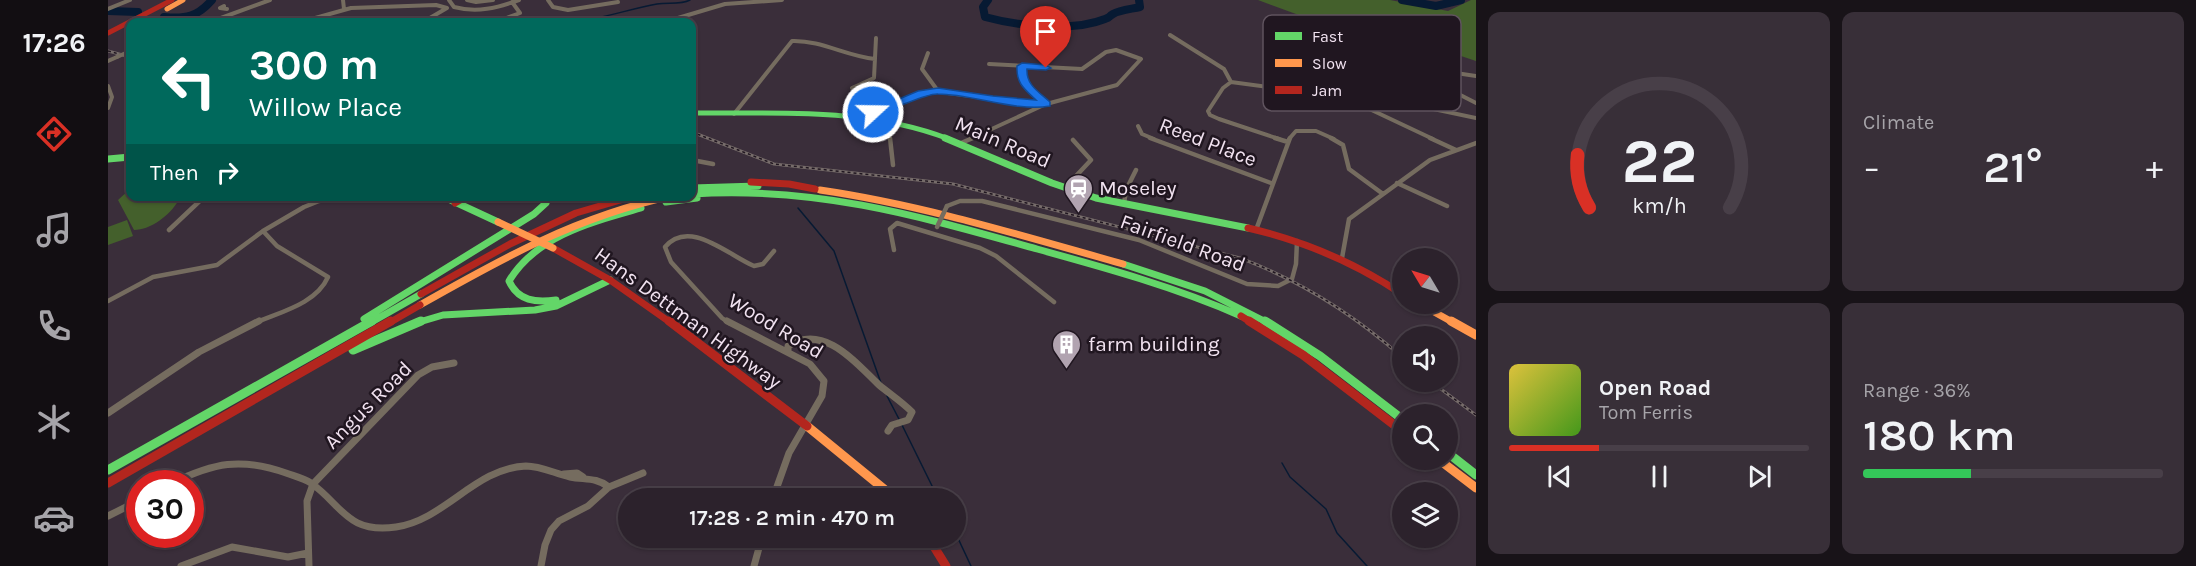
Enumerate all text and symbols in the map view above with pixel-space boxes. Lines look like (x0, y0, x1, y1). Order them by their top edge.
pin (1020, 6, 1071, 68)
icon: arrive (1029, 15, 1062, 48)
legend (1263, 15, 1461, 111)
text: 17:26 (22, 27, 86, 59)
text: Fast (1312, 27, 1343, 46)
text: 300 m (249, 40, 379, 90)
icon: left (150, 42, 228, 120)
text: Slow (1312, 54, 1347, 73)
position arrow (841, 80, 905, 144)
text: Jam (1312, 81, 1342, 100)
text: Willow Place (249, 91, 402, 123)
street label: Main Road (952, 111, 1054, 173)
text: Climate (1863, 111, 1934, 134)
street label: Reed Place (1156, 112, 1260, 172)
icon: directions (33, 113, 75, 155)
text: 22 (1621, 125, 1697, 198)
text: 21° (1983, 141, 2043, 193)
text: − (1863, 148, 1880, 186)
text: + (2146, 148, 2163, 186)
icon: right (211, 156, 244, 189)
text: Then (150, 160, 199, 186)
station icon: Moseley (1062, 172, 1094, 214)
place label: Moseley (1099, 176, 1177, 200)
text: km/h (1632, 194, 1686, 219)
icon: music (33, 209, 75, 251)
street label: Fairfield Road (1117, 209, 1249, 277)
street label: Hans Dettman Highway (590, 242, 786, 394)
north arrow (1392, 248, 1458, 314)
map controls (1392, 248, 1458, 548)
street label: Wood Road (724, 288, 828, 364)
icon: phone (33, 305, 75, 347)
button: sound (1392, 326, 1458, 392)
building icon: farm building (1051, 328, 1083, 370)
place label: farm building (1088, 332, 1220, 356)
street label: Angus Road (319, 356, 417, 454)
text: Open Road (1599, 375, 1711, 401)
text: Range · 36% (1863, 379, 1971, 402)
icon: climate (33, 401, 75, 443)
text: Tom Ferris (1599, 401, 1693, 424)
button: search (1392, 404, 1458, 470)
text: 180 km (1863, 409, 2015, 461)
icon: previous (1543, 460, 1576, 493)
icon: pause (1643, 460, 1676, 493)
icon: next (1743, 460, 1776, 493)
speed limit sign: 30 (126, 470, 204, 548)
button: layers (1392, 482, 1458, 548)
icon: car (33, 497, 75, 539)
text: 17:28 · 2 min · 470 m (689, 505, 895, 531)

